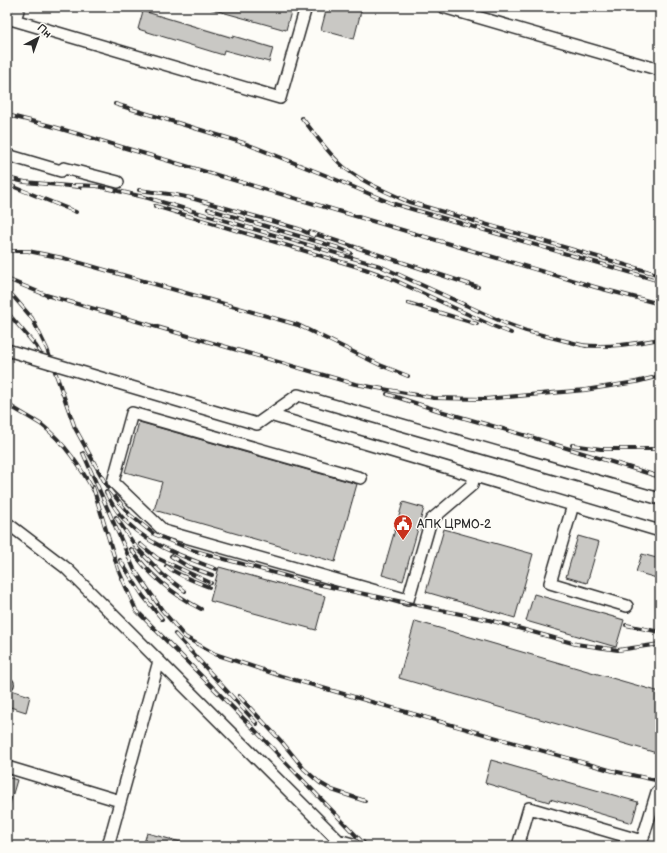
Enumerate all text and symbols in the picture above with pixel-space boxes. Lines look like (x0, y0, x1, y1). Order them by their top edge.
north arrow (18, 18, 58, 58)
text: Пн (34, 21, 54, 41)
public building icon: АПК ЦРМО-2 (392, 513, 414, 541)
place label: АПК ЦРМО-2 (416, 517, 491, 532)

